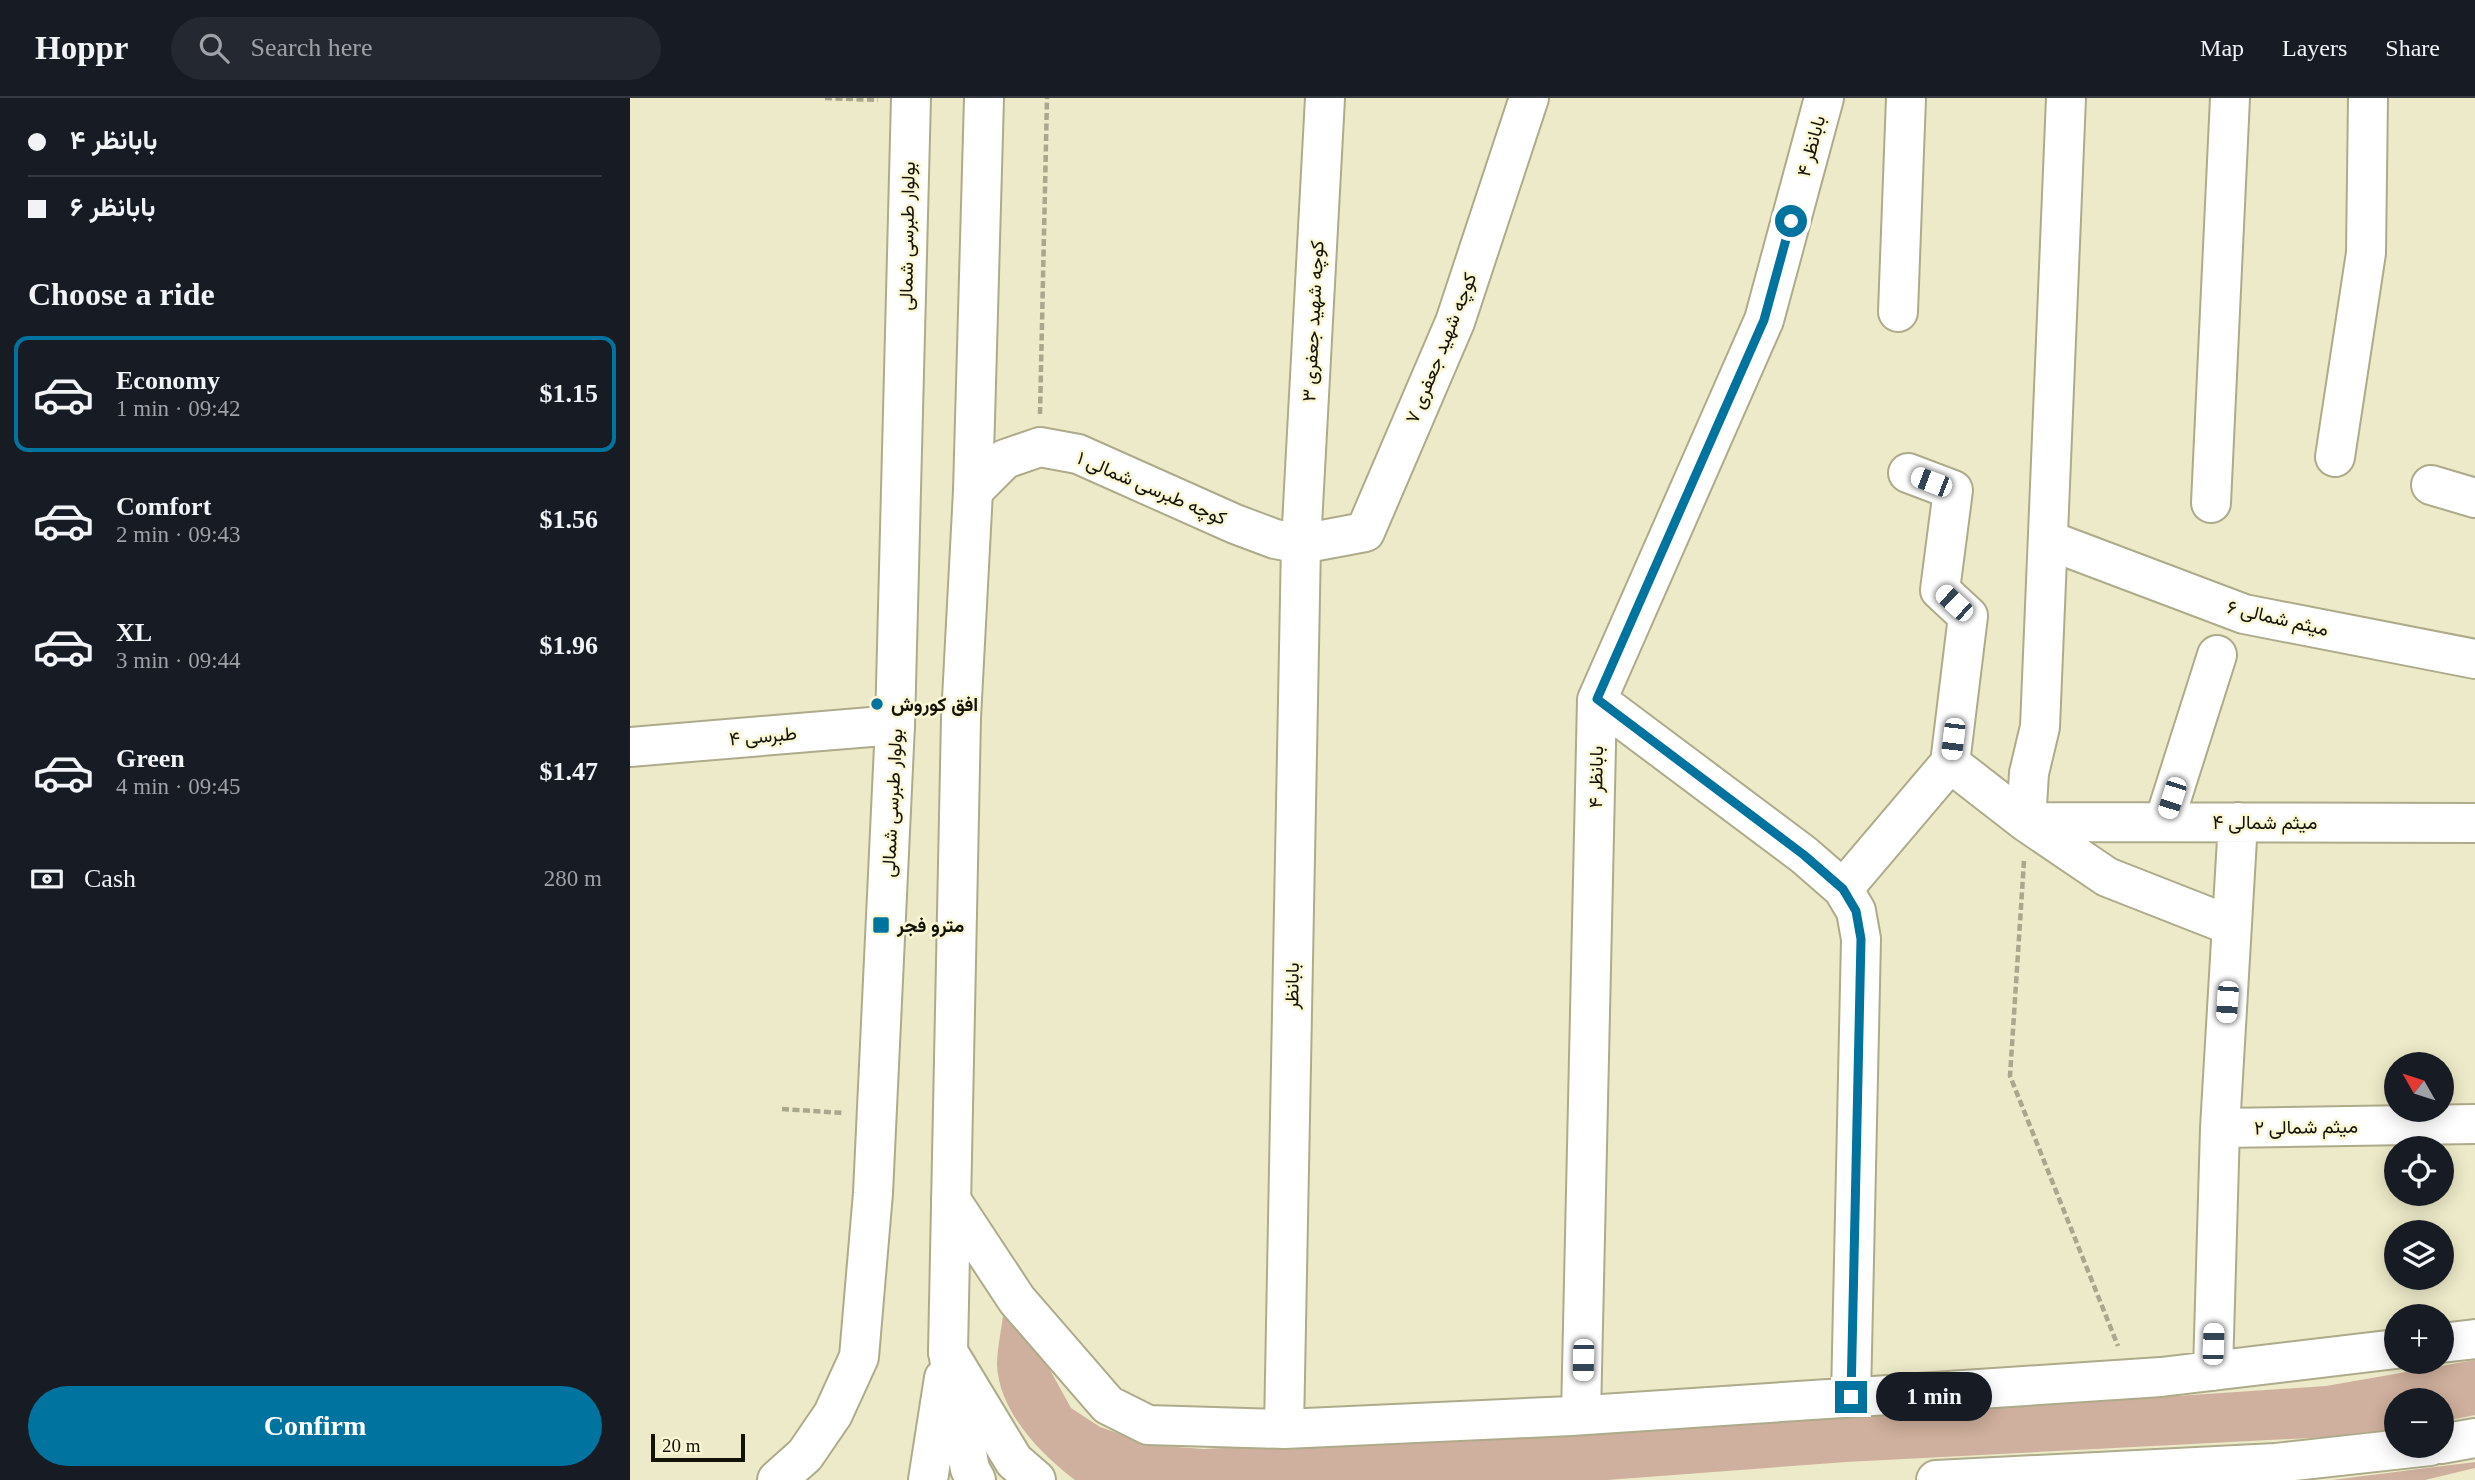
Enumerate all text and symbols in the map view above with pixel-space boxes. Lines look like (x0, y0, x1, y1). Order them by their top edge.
search box (171, 17, 661, 80)
icon: search (195, 29, 233, 67)
text: Hoppr (35, 30, 129, 66)
text: Search here (251, 33, 373, 62)
text: Map (2200, 35, 2244, 61)
text: Layers (2282, 35, 2347, 61)
text: Share (2385, 35, 2440, 61)
street label: بابانظر ۴ (1793, 113, 1830, 179)
text: بابانظر ۴ (70, 126, 158, 155)
street label: بولوار طبرسی شمالی (895, 161, 920, 311)
text: بابانظر ۶ (70, 193, 155, 222)
route start (1775, 205, 1807, 237)
street label: کوچه شهید جعفری ۳ (1298, 240, 1331, 402)
street label: کوچه شهید جعفری ۷ (1401, 270, 1484, 427)
text: Choose a ride (28, 276, 215, 312)
icon: car (32, 363, 95, 426)
text: Economy (116, 366, 220, 395)
text: $1.15 (540, 379, 598, 408)
text: 1 min · 09:42 (116, 396, 241, 421)
street label: کوچه طبرسی شمالی ۱ (1073, 447, 1230, 532)
car (1908, 465, 1955, 499)
icon: car (32, 489, 95, 552)
text: Comfort (116, 492, 211, 521)
text: $1.56 (540, 505, 598, 534)
text: 2 min · 09:43 (116, 522, 241, 547)
car (1932, 581, 1977, 625)
street label: میثم شمالی ۶ (2225, 596, 2331, 642)
icon: car (32, 615, 95, 678)
text: XL (116, 618, 152, 647)
text: $1.96 (540, 631, 598, 660)
text: 3 min · 09:44 (116, 648, 241, 673)
place label: افق کوروش (891, 694, 978, 717)
marker: افق کوروش (869, 696, 885, 712)
car (1941, 717, 1966, 761)
street label: طبرسی ۴ (728, 723, 798, 750)
street label: بولوار طبرسی شمالی (878, 728, 907, 878)
icon: car (32, 741, 95, 804)
text: Green (116, 744, 185, 773)
street label: بابانظر ۴ (1585, 746, 1608, 808)
text: $1.47 (540, 757, 598, 786)
text: 4 min · 09:45 (116, 774, 241, 799)
car (2156, 775, 2189, 821)
street label: میثم شمالی ۴ (2213, 812, 2317, 835)
icon: cash (28, 860, 66, 898)
text: Cash (84, 864, 136, 893)
text: 280 m (544, 866, 602, 891)
marker: مترو فجر (871, 915, 891, 935)
place label: مترو فجر (896, 915, 964, 938)
street label: بابانظر (1281, 962, 1304, 1011)
car (2216, 980, 2239, 1024)
north arrow (2384, 1052, 2454, 1122)
map controls (2384, 1052, 2454, 1458)
street label: میثم شمالی ۲ (2254, 1116, 2358, 1140)
button: locate (2384, 1136, 2454, 1206)
button: layers (2384, 1220, 2454, 1290)
button: + (2384, 1304, 2454, 1374)
car (2202, 1323, 2225, 1365)
car (1573, 1339, 1594, 1381)
callout: 1 min (1876, 1372, 1991, 1422)
route end (1835, 1381, 1867, 1413)
text: 1 min (1906, 1384, 1962, 1409)
button: Confirm (28, 1386, 602, 1466)
button: − (2384, 1388, 2454, 1458)
scale bar (651, 1431, 746, 1463)
text: 20 m (662, 1435, 701, 1456)

